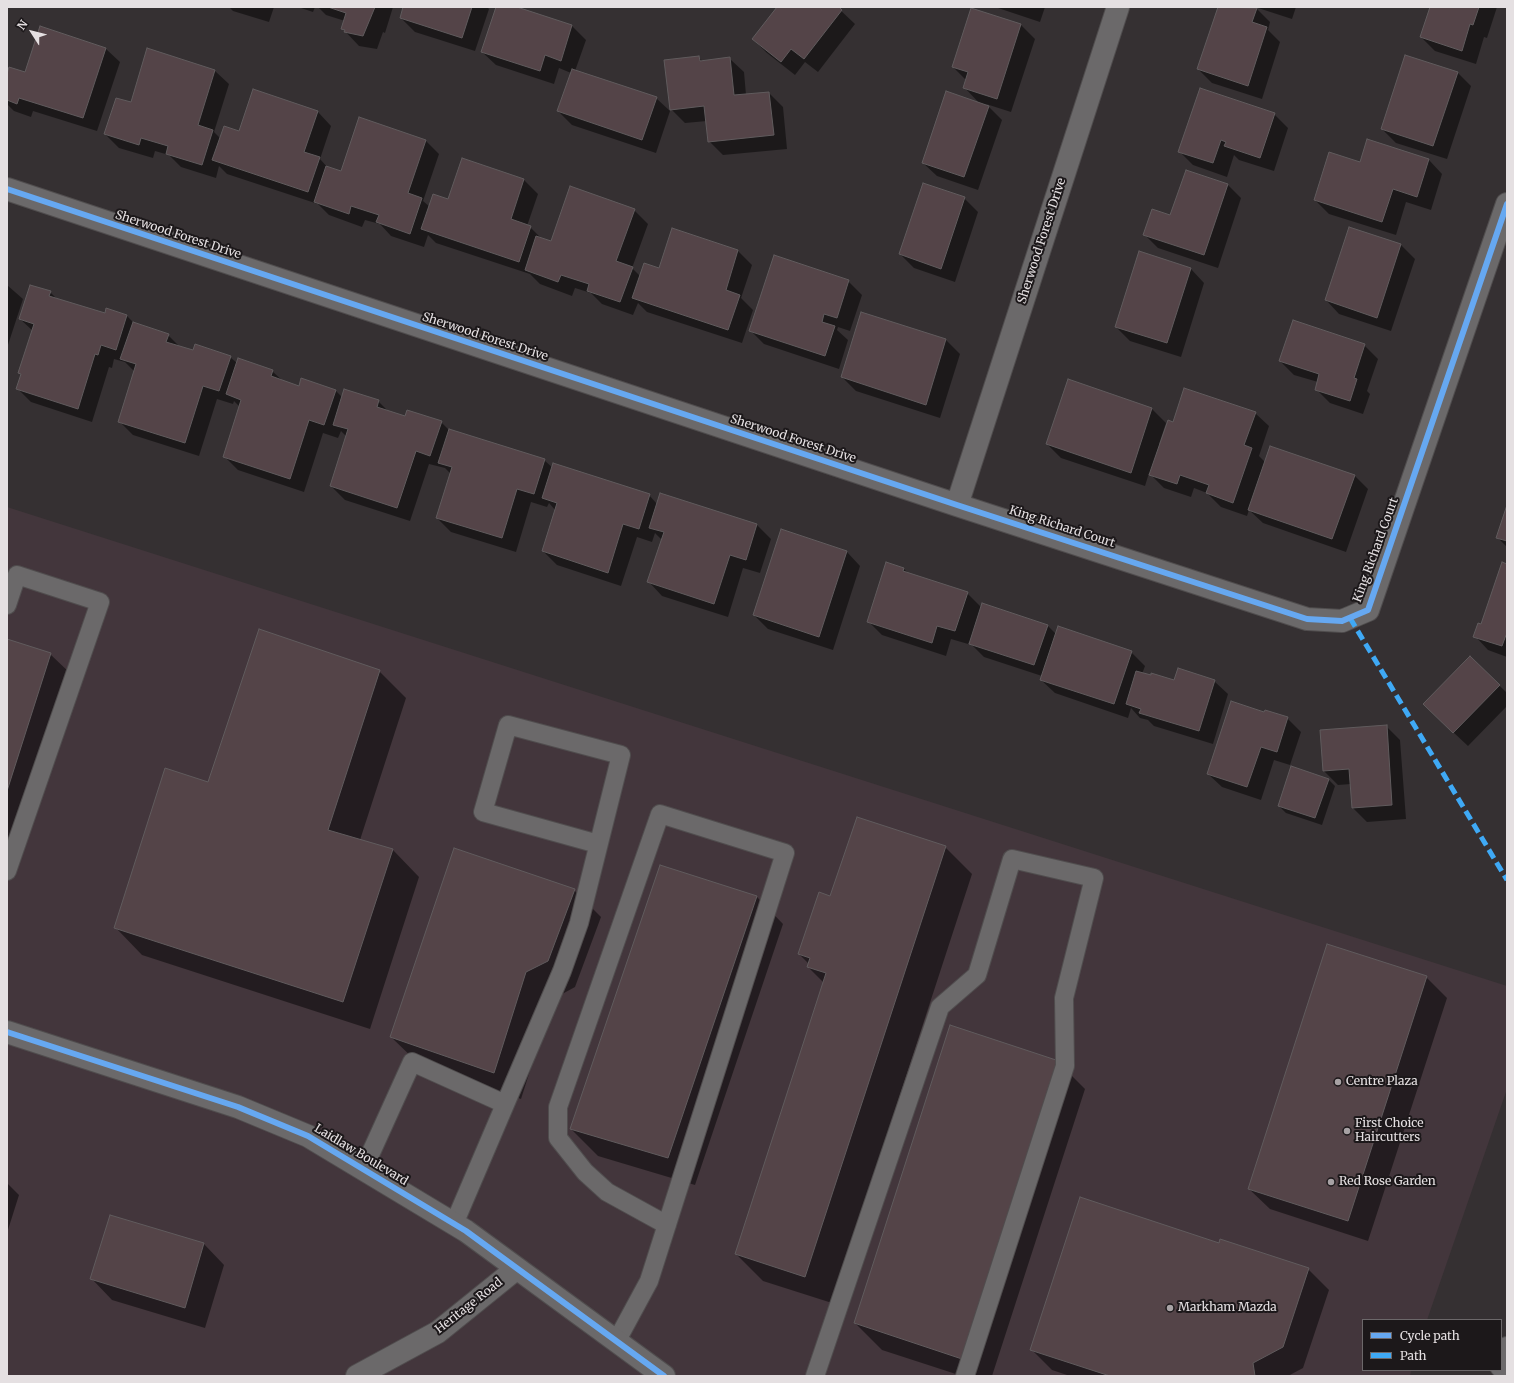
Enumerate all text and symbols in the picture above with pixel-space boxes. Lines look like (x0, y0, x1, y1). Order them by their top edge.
north arrow (12, 12, 52, 52)
text: N (14, 17, 31, 33)
street label: Sherwood Forest Drive (1015, 176, 1069, 306)
street label: Sherwood Forest Drive (113, 208, 243, 262)
street label: Sherwood Forest Drive (420, 310, 550, 364)
street label: Sherwood Forest Drive (728, 412, 858, 466)
street label: King Richard Court (1350, 496, 1402, 604)
street label: King Richard Court (1007, 503, 1117, 551)
place label: Centre Plaza (1346, 1075, 1418, 1089)
marker: Centre Plaza (1333, 1077, 1343, 1087)
place label: First Choice Haircutters (1355, 1117, 1423, 1145)
street label: Laidlaw Boulevard (312, 1121, 410, 1189)
marker: First Choice Haircutters (1342, 1126, 1352, 1136)
place label: Red Rose Garden (1339, 1175, 1436, 1189)
marker: Red Rose Garden (1326, 1177, 1336, 1187)
street label: Heritage Road (432, 1275, 506, 1337)
place label: Markham Mazda (1178, 1301, 1277, 1315)
marker: Markham Mazda (1165, 1303, 1175, 1313)
legend (1362, 1319, 1502, 1371)
text: Cycle path (1400, 1328, 1460, 1343)
text: Path (1400, 1348, 1426, 1363)

